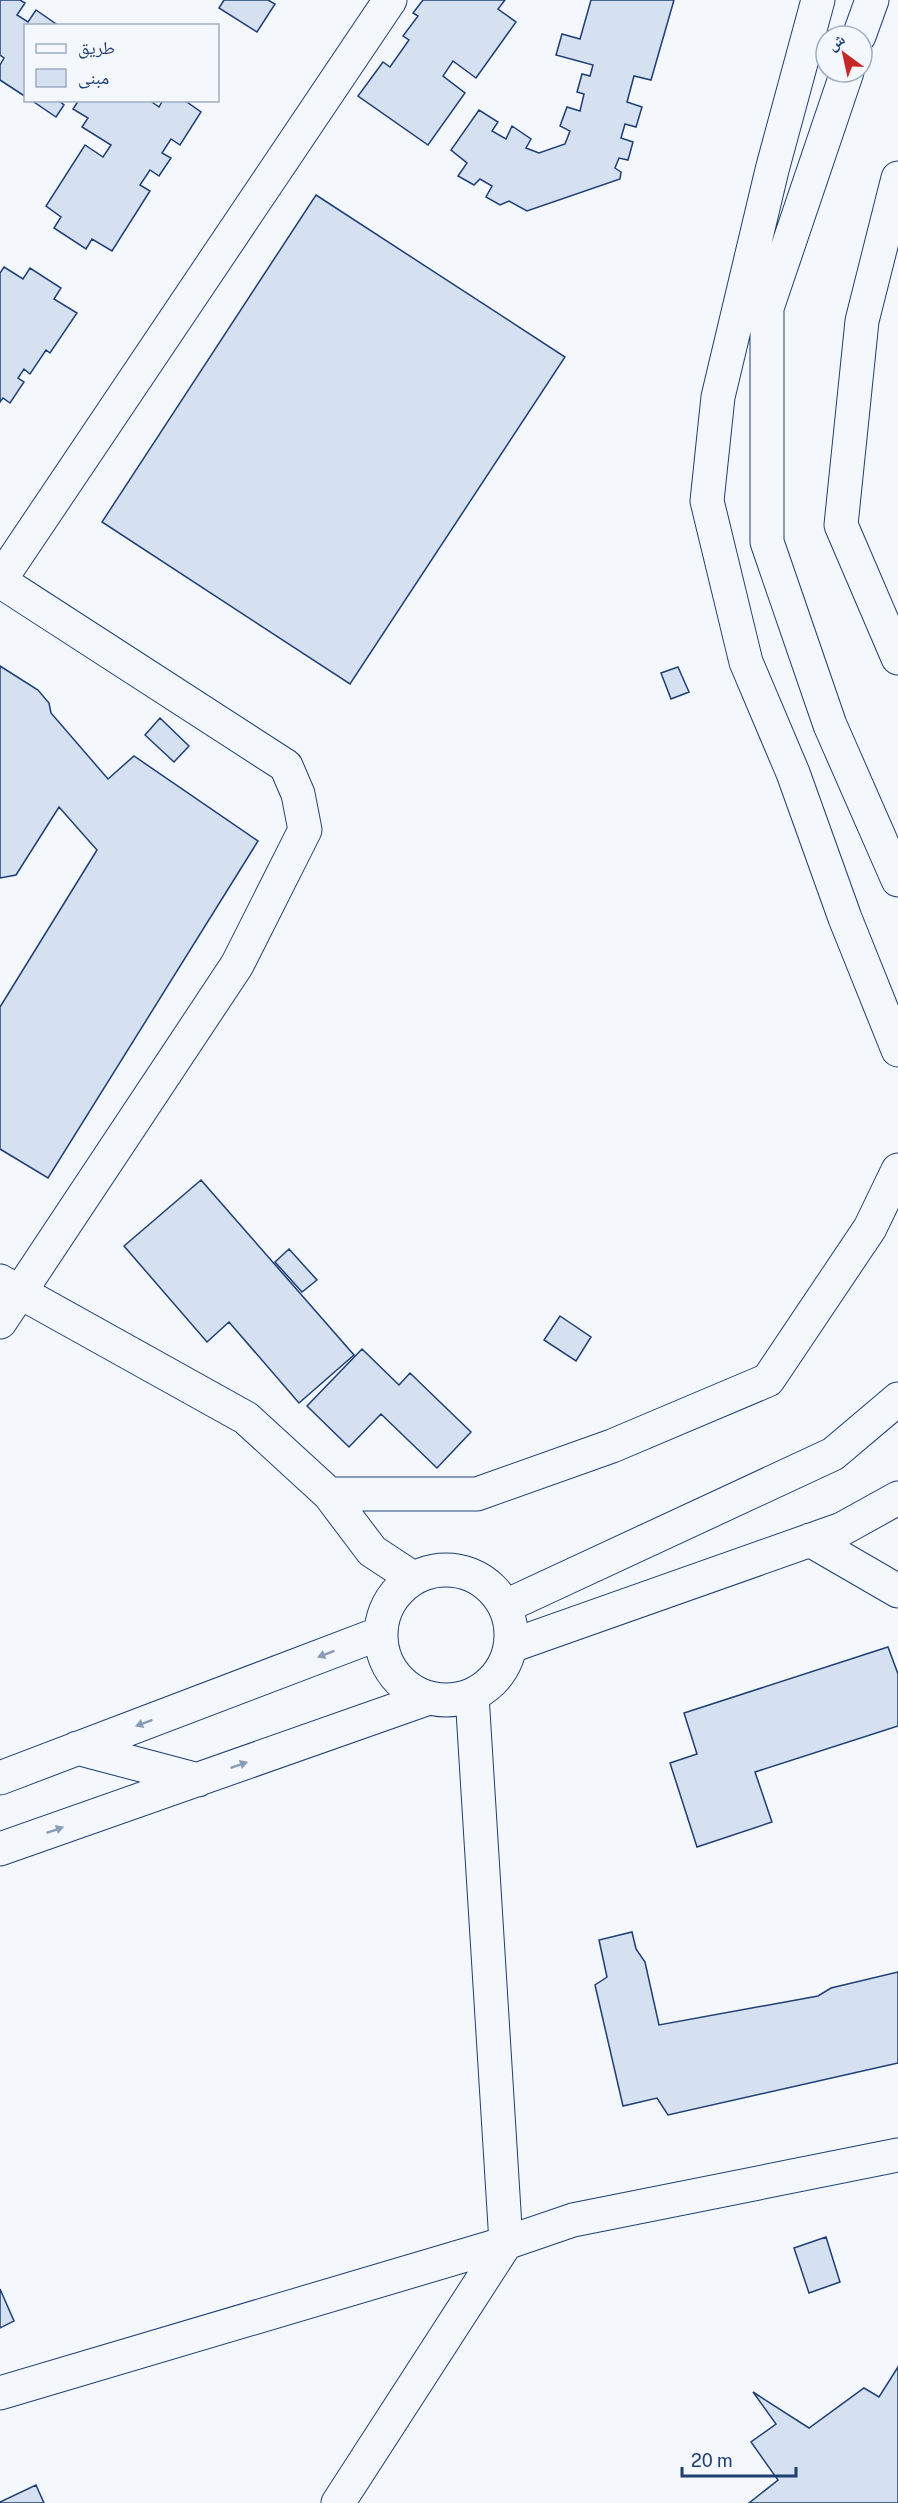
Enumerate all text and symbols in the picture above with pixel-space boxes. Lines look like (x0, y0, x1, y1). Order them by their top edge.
legend (24, 24, 219, 102)
north arrow (814, 24, 874, 84)
text: ش (824, 29, 848, 54)
text: طريق (78, 37, 115, 59)
text: مبنى (78, 67, 109, 89)
one-way arrow (317, 1649, 335, 1659)
one-way arrow (135, 1719, 153, 1728)
one-way arrow (230, 1759, 248, 1769)
one-way arrow (46, 1824, 64, 1834)
scale bar (682, 2440, 796, 2478)
text: 20 m (691, 2450, 733, 2471)

